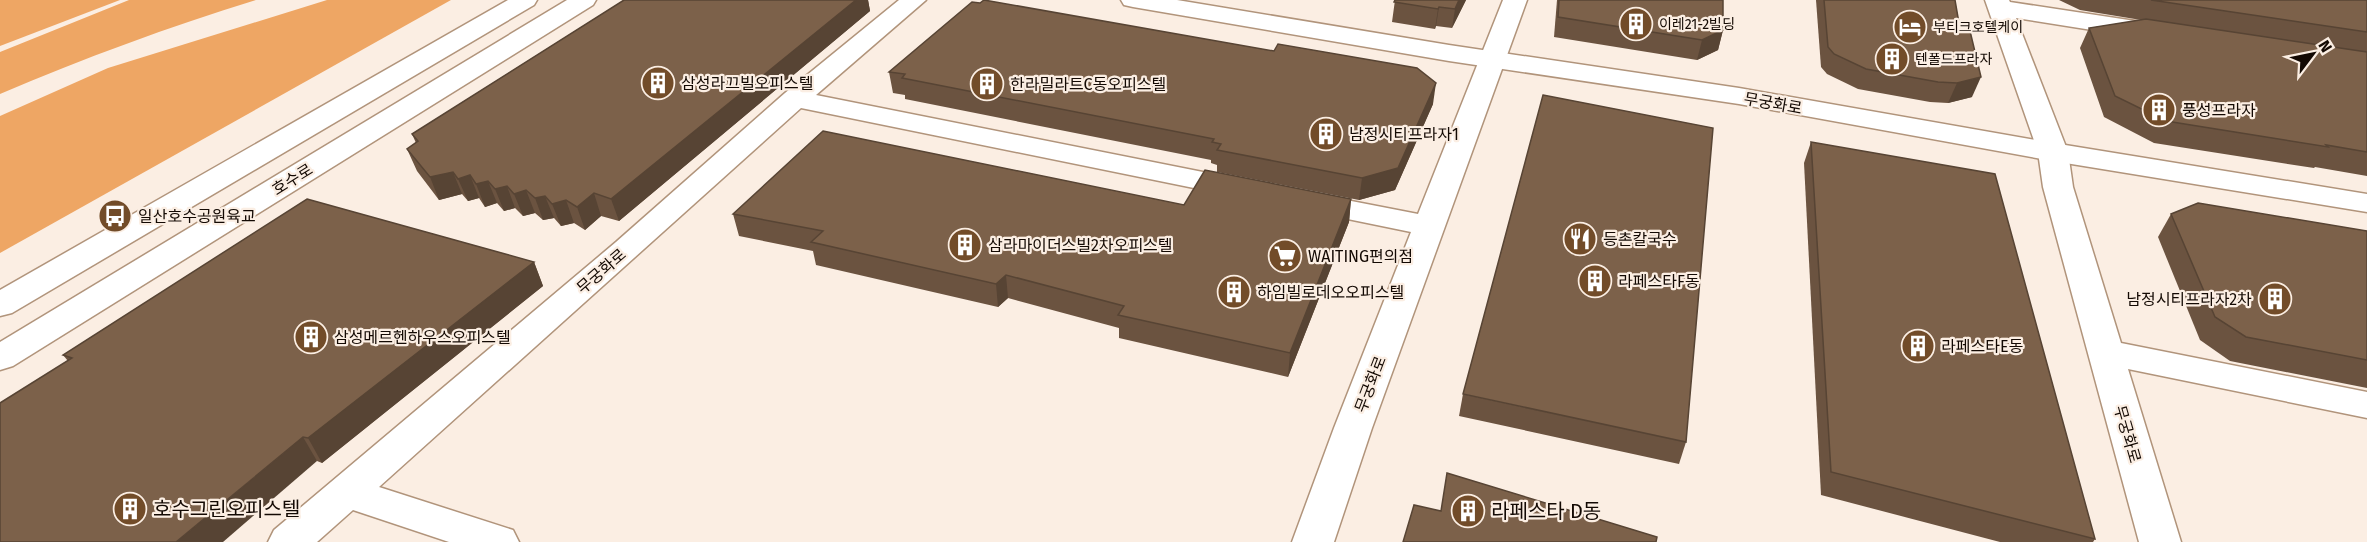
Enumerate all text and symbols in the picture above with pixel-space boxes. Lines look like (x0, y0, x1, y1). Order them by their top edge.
building icon: 이레21-2빌딩 (1618, 6, 1654, 42)
hotel icon: 부티크호텔케이 (1892, 9, 1928, 45)
place label: 이레21-2빌딩 (1659, 16, 1735, 33)
place label: 부티크호텔케이 (1933, 19, 2023, 36)
north arrow (2283, 24, 2343, 84)
text: N (2314, 37, 2336, 56)
building icon: 텐폴드프라자 (1874, 41, 1910, 77)
place label: 텐폴드프라자 (1915, 51, 1992, 68)
building icon: 삼성라끄빌오피스텔 (640, 65, 676, 101)
building icon: 한라밀라트C동오피스텔 (969, 66, 1005, 102)
place label: 삼성라끄빌오피스텔 (681, 74, 813, 93)
place label: 한라밀라트C동오피스텔 (1010, 75, 1166, 94)
street label: 무궁화로 (1742, 89, 1804, 118)
building icon: 풍성프라자 (2141, 92, 2177, 128)
place label: 풍성프라자 (2182, 101, 2256, 120)
building icon: 남정시티프라자1 (1308, 116, 1344, 152)
place label: 남정시티프라자1 (1349, 125, 1459, 144)
street label: 호수로 (269, 160, 316, 199)
bus stop icon: 일산호수공원육교 (97, 198, 133, 234)
place label: 일산호수공원육교 (138, 207, 256, 226)
restaurant icon: 등촌칼국수 (1562, 221, 1598, 257)
building icon: 삼라마이더스빌2차오피스텔 (947, 227, 983, 263)
place label: 등촌칼국수 (1603, 230, 1677, 249)
place label: 삼라마이더스빌2차오피스텔 (988, 236, 1173, 255)
supermarket icon: WAITING편의점 (1267, 238, 1303, 274)
street label: 무궁화로 (573, 245, 630, 298)
place label: WAITING편의점 (1308, 247, 1413, 266)
building icon: 라페스타F동 (1577, 263, 1613, 299)
place label: 라페스타F동 (1618, 272, 1700, 291)
building icon: 하임빌로데오오피스텔 (1216, 274, 1252, 310)
building icon: 남정시티프라자2차 (2257, 281, 2293, 317)
place label: 하임빌로데오오피스텔 (1257, 283, 1404, 302)
place label: 남정시티프라자2차 (2126, 290, 2252, 309)
building icon: 삼성메르헨하우스오피스텔 (293, 319, 329, 355)
place label: 삼성메르헨하우스오피스텔 (334, 328, 511, 347)
building icon: 라페스타E동 (1900, 328, 1936, 364)
place label: 라페스타E동 (1941, 337, 2023, 356)
street label: 무궁화로 (1351, 353, 1390, 415)
street label: 무궁화로 (2110, 403, 2145, 465)
building icon: 호수그린오피스텔 (112, 491, 148, 527)
building icon: 라페스타 D동 (1450, 493, 1486, 529)
place label: 호수그린오피스텔 (153, 497, 300, 521)
place label: 라페스타 D동 (1491, 499, 1601, 523)

